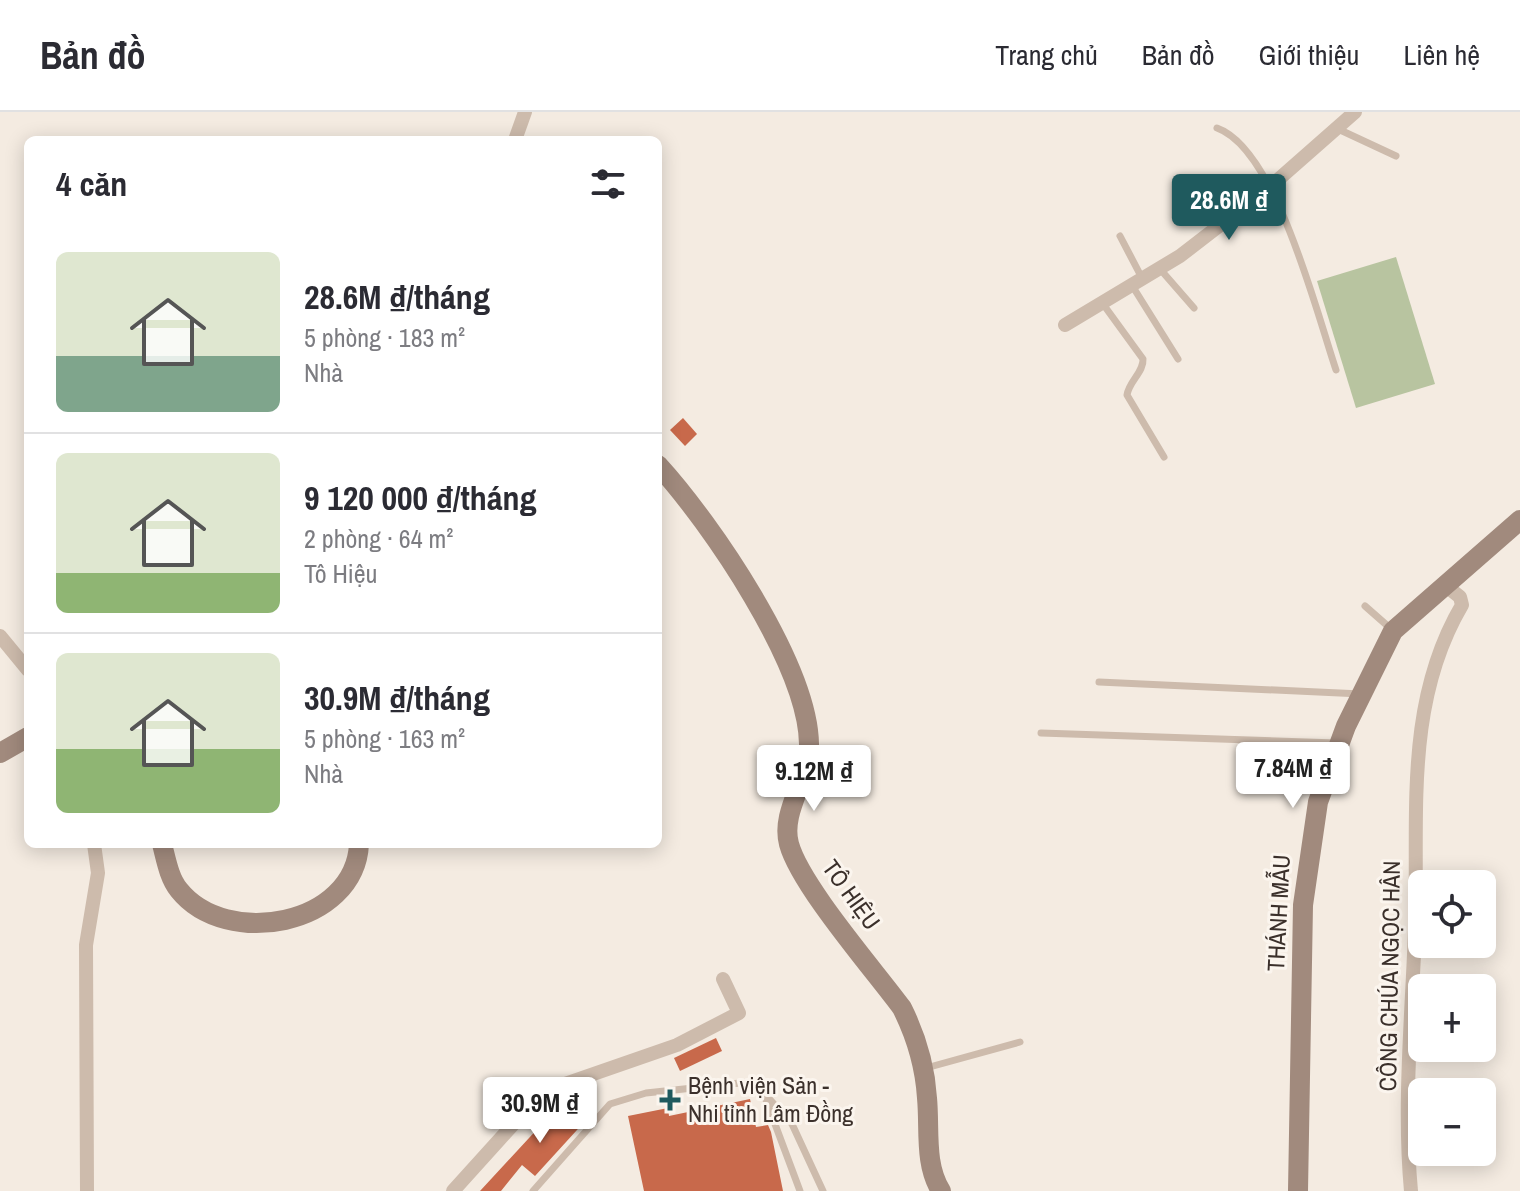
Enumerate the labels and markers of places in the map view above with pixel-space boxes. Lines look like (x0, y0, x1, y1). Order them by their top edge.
pin: 28.6M ₫ (1155, 174, 1303, 242)
pin: 7.84M ₫ (1219, 742, 1367, 810)
pin: 9.12M ₫ (740, 745, 888, 813)
place label: Bệnh viện Sản - Nhi tỉnh Lâm Đồng (688, 1069, 853, 1129)
pin: 30.9M ₫ (466, 1077, 614, 1145)
marker: Bệnh viện Sản - Nhi tỉnh Lâm Đồng (659, 1089, 681, 1111)

